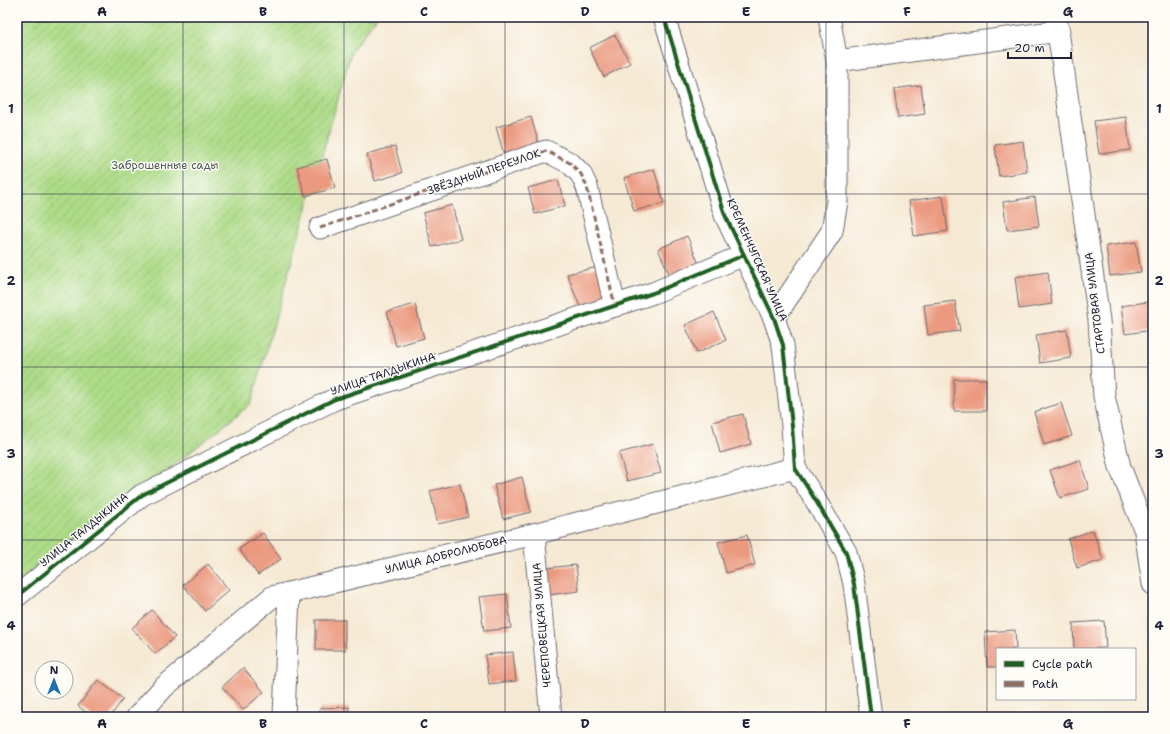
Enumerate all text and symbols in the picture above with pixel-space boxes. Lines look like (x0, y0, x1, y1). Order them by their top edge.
text: A (97, 3, 107, 20)
text: B (259, 3, 267, 20)
text: C (420, 3, 428, 20)
text: D (580, 3, 590, 20)
text: E (742, 3, 751, 20)
text: F (903, 3, 911, 20)
text: G (1063, 3, 1074, 20)
scale bar (1008, 34, 1071, 60)
text: 20 m (1014, 40, 1045, 56)
text: 1 (8, 100, 14, 117)
text: 1 (1156, 100, 1162, 117)
street label: ЗВЁЗДНЫЙ ПЕРЕУЛОК (425, 145, 543, 199)
park label: Заброшенные сады (112, 158, 218, 173)
street label: КРЕМЕНЧУГСКАЯ УЛИЦА (723, 196, 791, 324)
street label: СТАРТОВАЯ УЛИЦА (1081, 251, 1109, 355)
text: 2 (6, 272, 16, 289)
text: 2 (1154, 272, 1164, 289)
street label: УЛИЦА ТАЛДЫКИНА (329, 349, 438, 399)
text: 3 (6, 445, 16, 462)
text: 3 (1154, 445, 1164, 462)
street label: УЛИЦА ТАЛДЫКИНА (36, 490, 132, 570)
street label: УЛИЦА ДОБРОЛЮБОВА (383, 533, 509, 577)
street label: ЧЕРЕПОВЕЦКАЯ УЛИЦА (529, 562, 555, 688)
text: 4 (6, 617, 16, 634)
text: 4 (1154, 617, 1164, 634)
legend (996, 648, 1136, 700)
text: Cycle path (1032, 656, 1093, 672)
north arrow (34, 660, 74, 700)
text: N (50, 663, 59, 678)
text: Path (1032, 676, 1058, 692)
text: A (97, 715, 107, 732)
text: B (259, 715, 267, 732)
text: C (420, 715, 428, 732)
text: D (580, 715, 590, 732)
text: E (742, 715, 751, 732)
text: F (903, 715, 911, 732)
text: G (1063, 715, 1074, 732)

